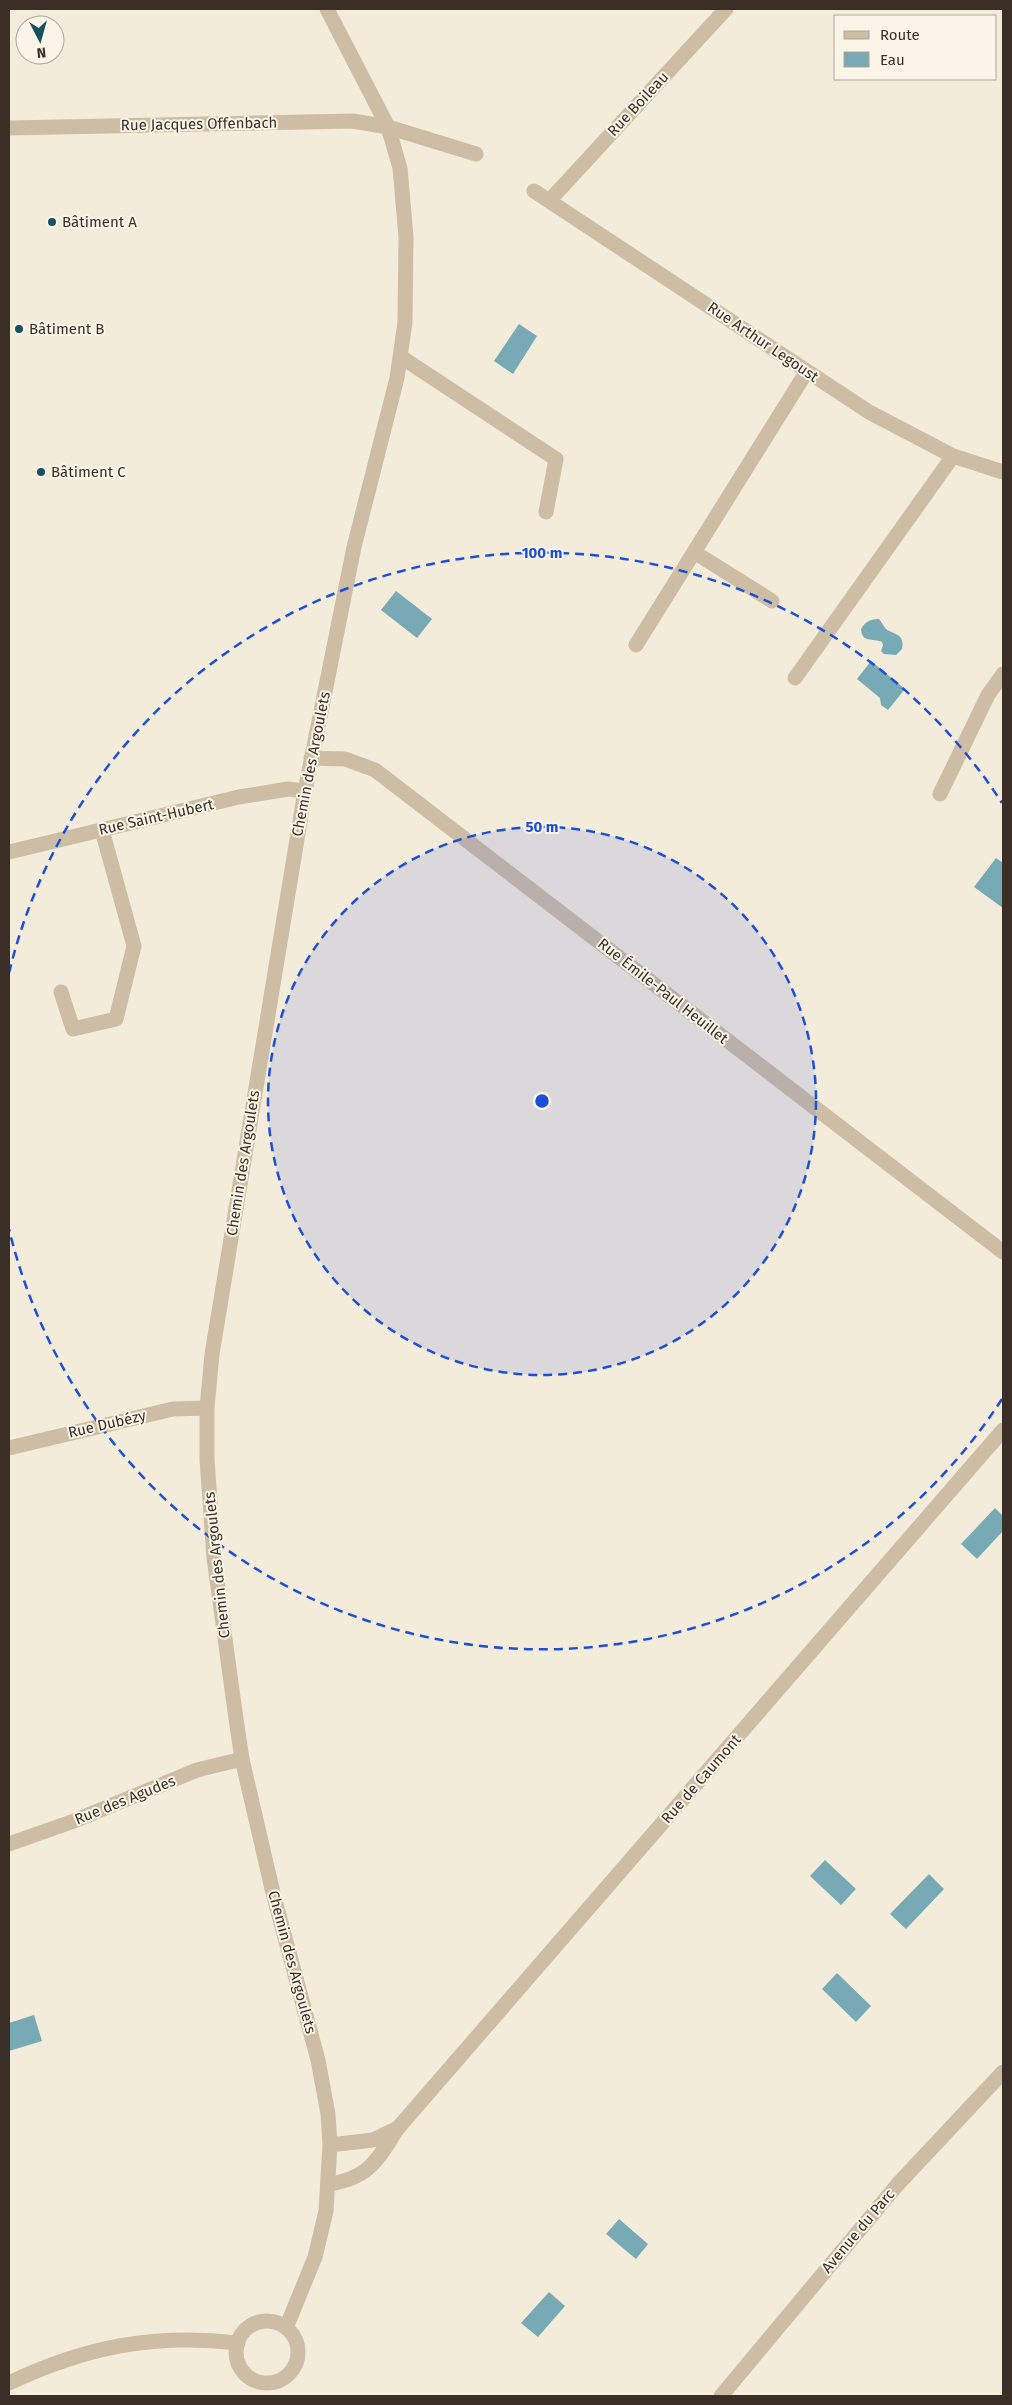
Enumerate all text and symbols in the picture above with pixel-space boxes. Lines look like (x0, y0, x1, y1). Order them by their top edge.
north arrow (15, 15, 65, 65)
legend (834, 15, 997, 80)
text: Route (880, 26, 920, 44)
text: N (36, 43, 47, 61)
text: Eau (880, 51, 905, 69)
street label: Rue Boileau (604, 68, 672, 140)
street label: Rue Jacques Offenbach (121, 114, 277, 134)
place label: Bâtiment A (62, 213, 137, 231)
marker: Bâtiment A (46, 216, 58, 228)
street label: Rue Arthur Legoust (704, 298, 822, 386)
place label: Bâtiment B (29, 320, 104, 338)
marker: Bâtiment B (13, 323, 25, 335)
place label: Bâtiment C (51, 463, 126, 481)
marker: Bâtiment C (35, 466, 47, 478)
text: 100 m (522, 544, 562, 562)
street label: Chemin des Argoulets (288, 690, 334, 838)
street label: Rue Saint-Hubert (97, 795, 216, 839)
text: 50 m (525, 818, 559, 836)
street label: Rue Émile-Paul Heuillet (594, 935, 732, 1048)
street label: Chemin des Argoulets (223, 1089, 263, 1237)
centre of rings (533, 1092, 551, 1110)
street label: Rue Dubézy (66, 1406, 148, 1442)
street label: Chemin des Argoulets (200, 1491, 234, 1639)
street label: Rue de Caumont (657, 1730, 745, 1827)
street label: Rue des Agudes (72, 1772, 178, 1828)
street label: Chemin des Argoulets (264, 1889, 320, 2035)
street label: Avenue du Parc (818, 2185, 898, 2277)

